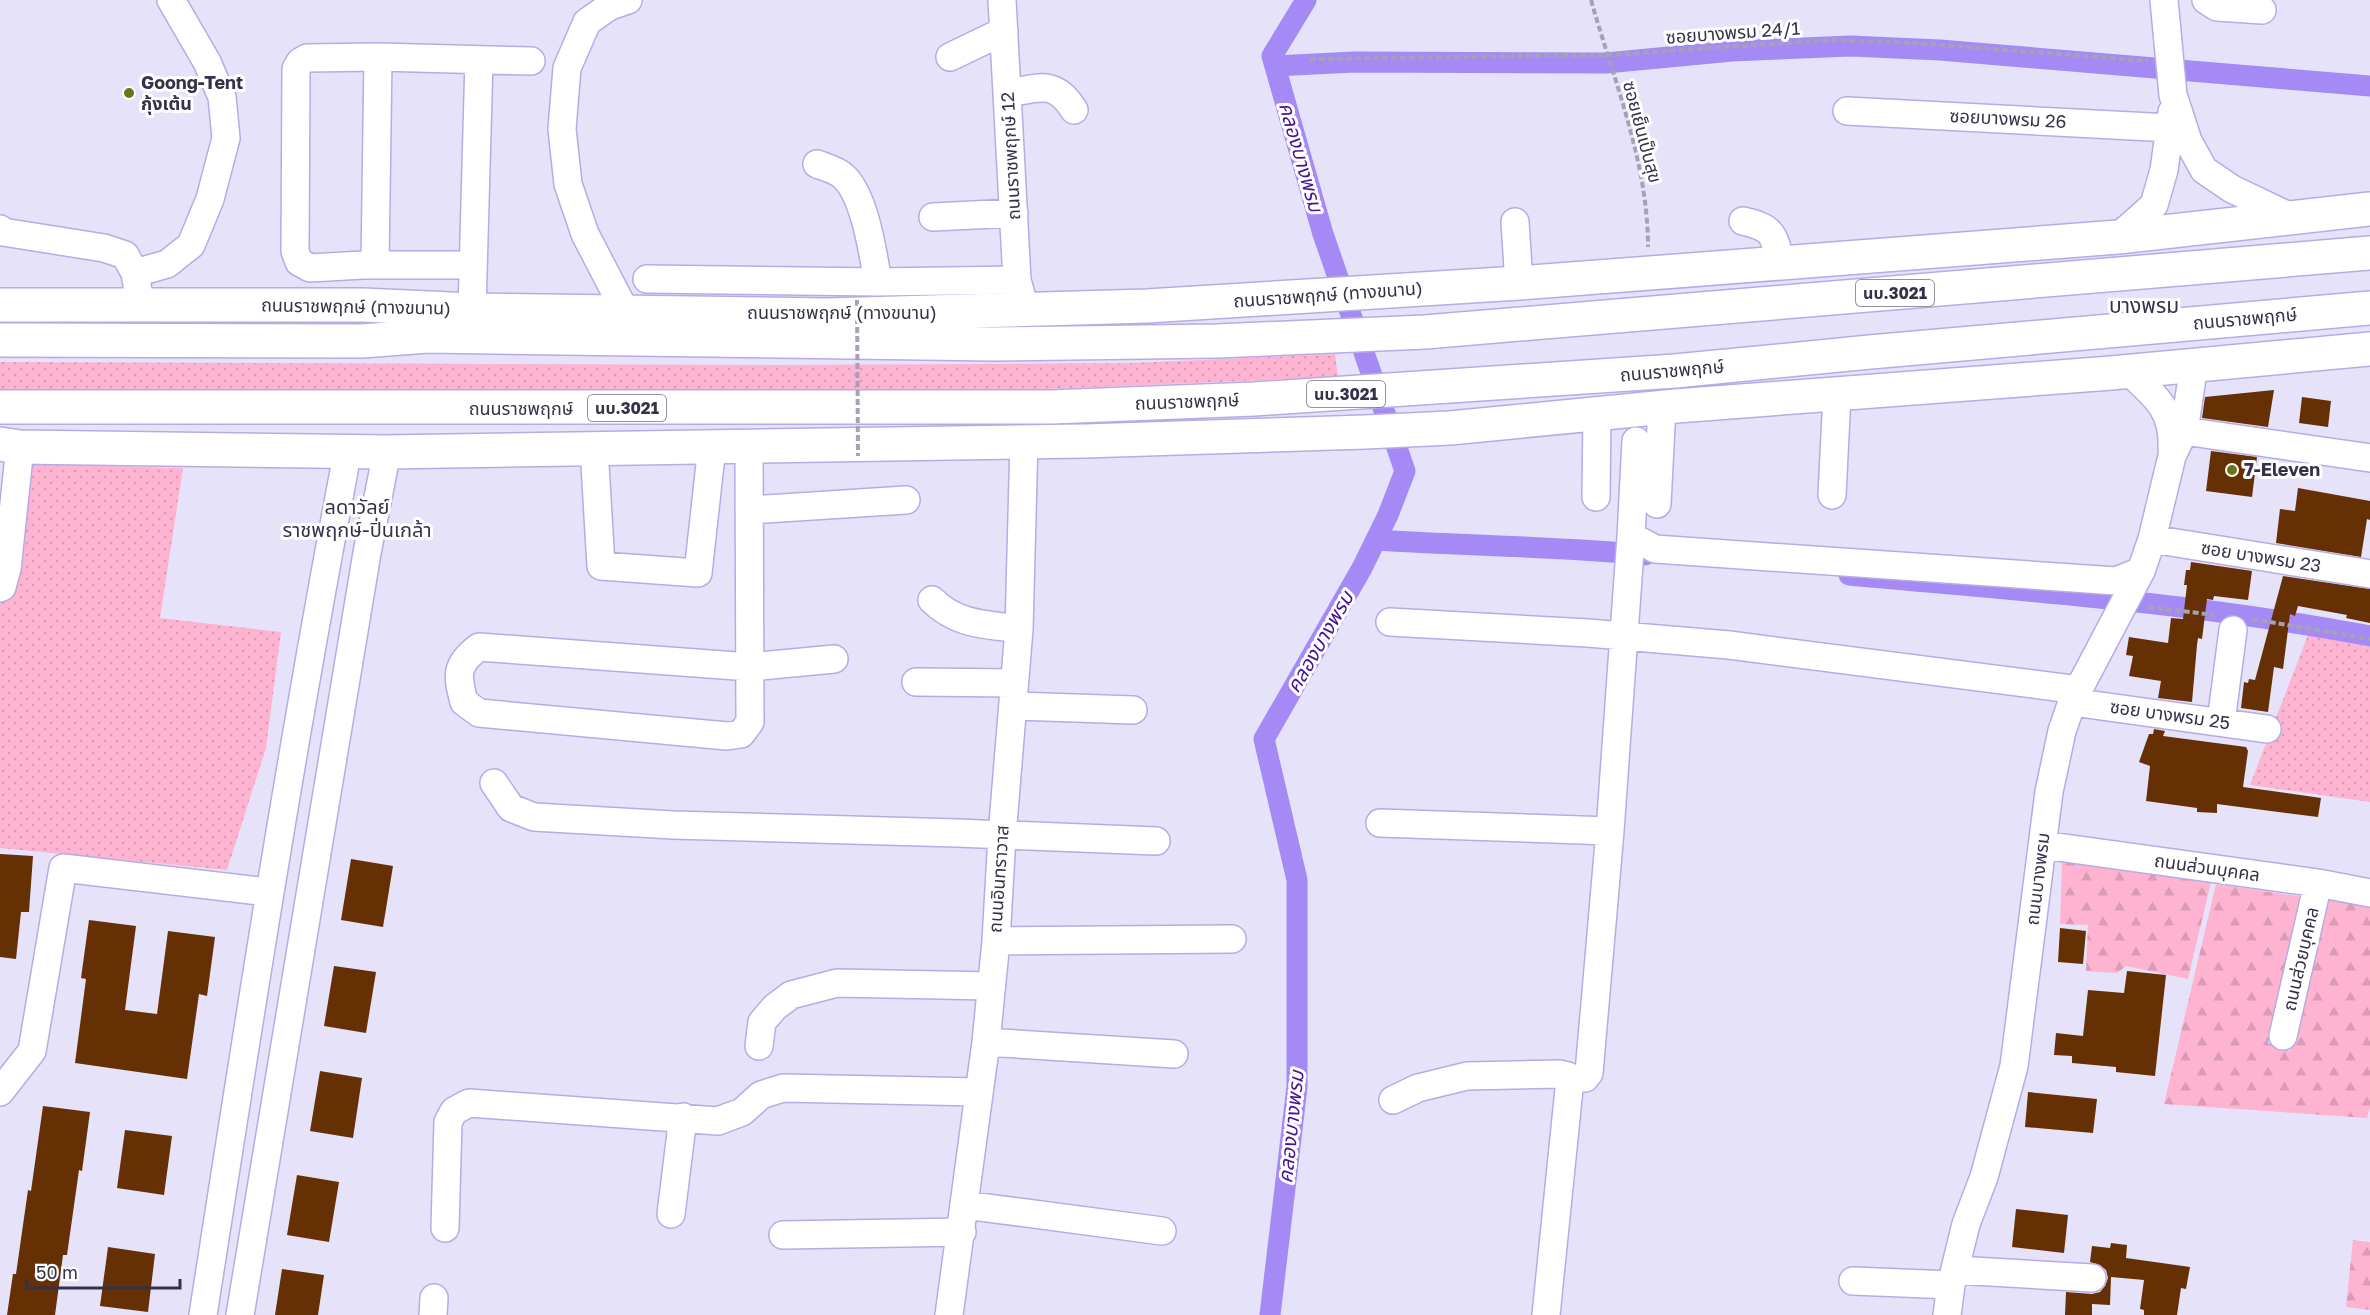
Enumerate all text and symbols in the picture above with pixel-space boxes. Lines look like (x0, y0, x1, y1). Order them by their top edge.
street label: ซอยบางพรม 24/1 (1665, 16, 1801, 48)
place label: Goong-Tent กุ้งเต้น (141, 71, 243, 115)
street label: ซอยเย็นเป็นสุข (1618, 78, 1667, 185)
marker: Goong-Tent กุ้งเต้น (122, 86, 136, 100)
street label: ถนนราชพฤกษ์ 12 (996, 91, 1024, 221)
water label: คลองบางพรม (1275, 99, 1330, 216)
street label: ซอยบางพรม 26 (1949, 104, 2067, 132)
street label: ถนนราชพฤกษ์ (ทางขนาน) (1232, 276, 1423, 312)
road number: นบ.3021 (1856, 280, 1934, 306)
district label: บางพรม (2109, 292, 2179, 318)
street label: ถนนราชพฤกษ์ (ทางขนาน) (261, 293, 451, 319)
street label: ถนนราชพฤกษ์ (ทางขนาน) (747, 301, 937, 323)
street label: ถนนราชพฤกษ์ (2192, 302, 2298, 334)
street label: ถนนราชพฤกษ์ (1619, 354, 1725, 386)
road number: นบ.3021 (1307, 381, 1385, 407)
street label: ถนนราชพฤกษ์ (1134, 388, 1240, 414)
road number: นบ.3021 (588, 395, 666, 421)
street label: ถนนราชพฤกษ์ (469, 397, 573, 419)
place label: 7-Eleven (2244, 458, 2320, 480)
marker: 7-Eleven (2225, 463, 2239, 477)
district label: ลดาวัลย์ ราชพฤกษ์-ปิ่นเกล้า (282, 494, 432, 541)
street label: ซอย บางพรม 23 (2200, 536, 2323, 576)
water label: คลองบางพรม (1281, 585, 1359, 696)
street label: ซอย บางพรม 25 (2109, 695, 2232, 733)
street label: ถนนอินทราวาส (983, 824, 1013, 933)
street label: ถนนบางพรม (2020, 831, 2054, 926)
street label: ถนนส่วนบุคคล (2153, 849, 2261, 886)
street label: ถนนส่วยบุคคล (2277, 905, 2324, 1013)
water label: คลองบางพรม (1272, 1068, 1308, 1184)
scale bar (27, 1252, 180, 1290)
text: 50 m (36, 1261, 78, 1283)

